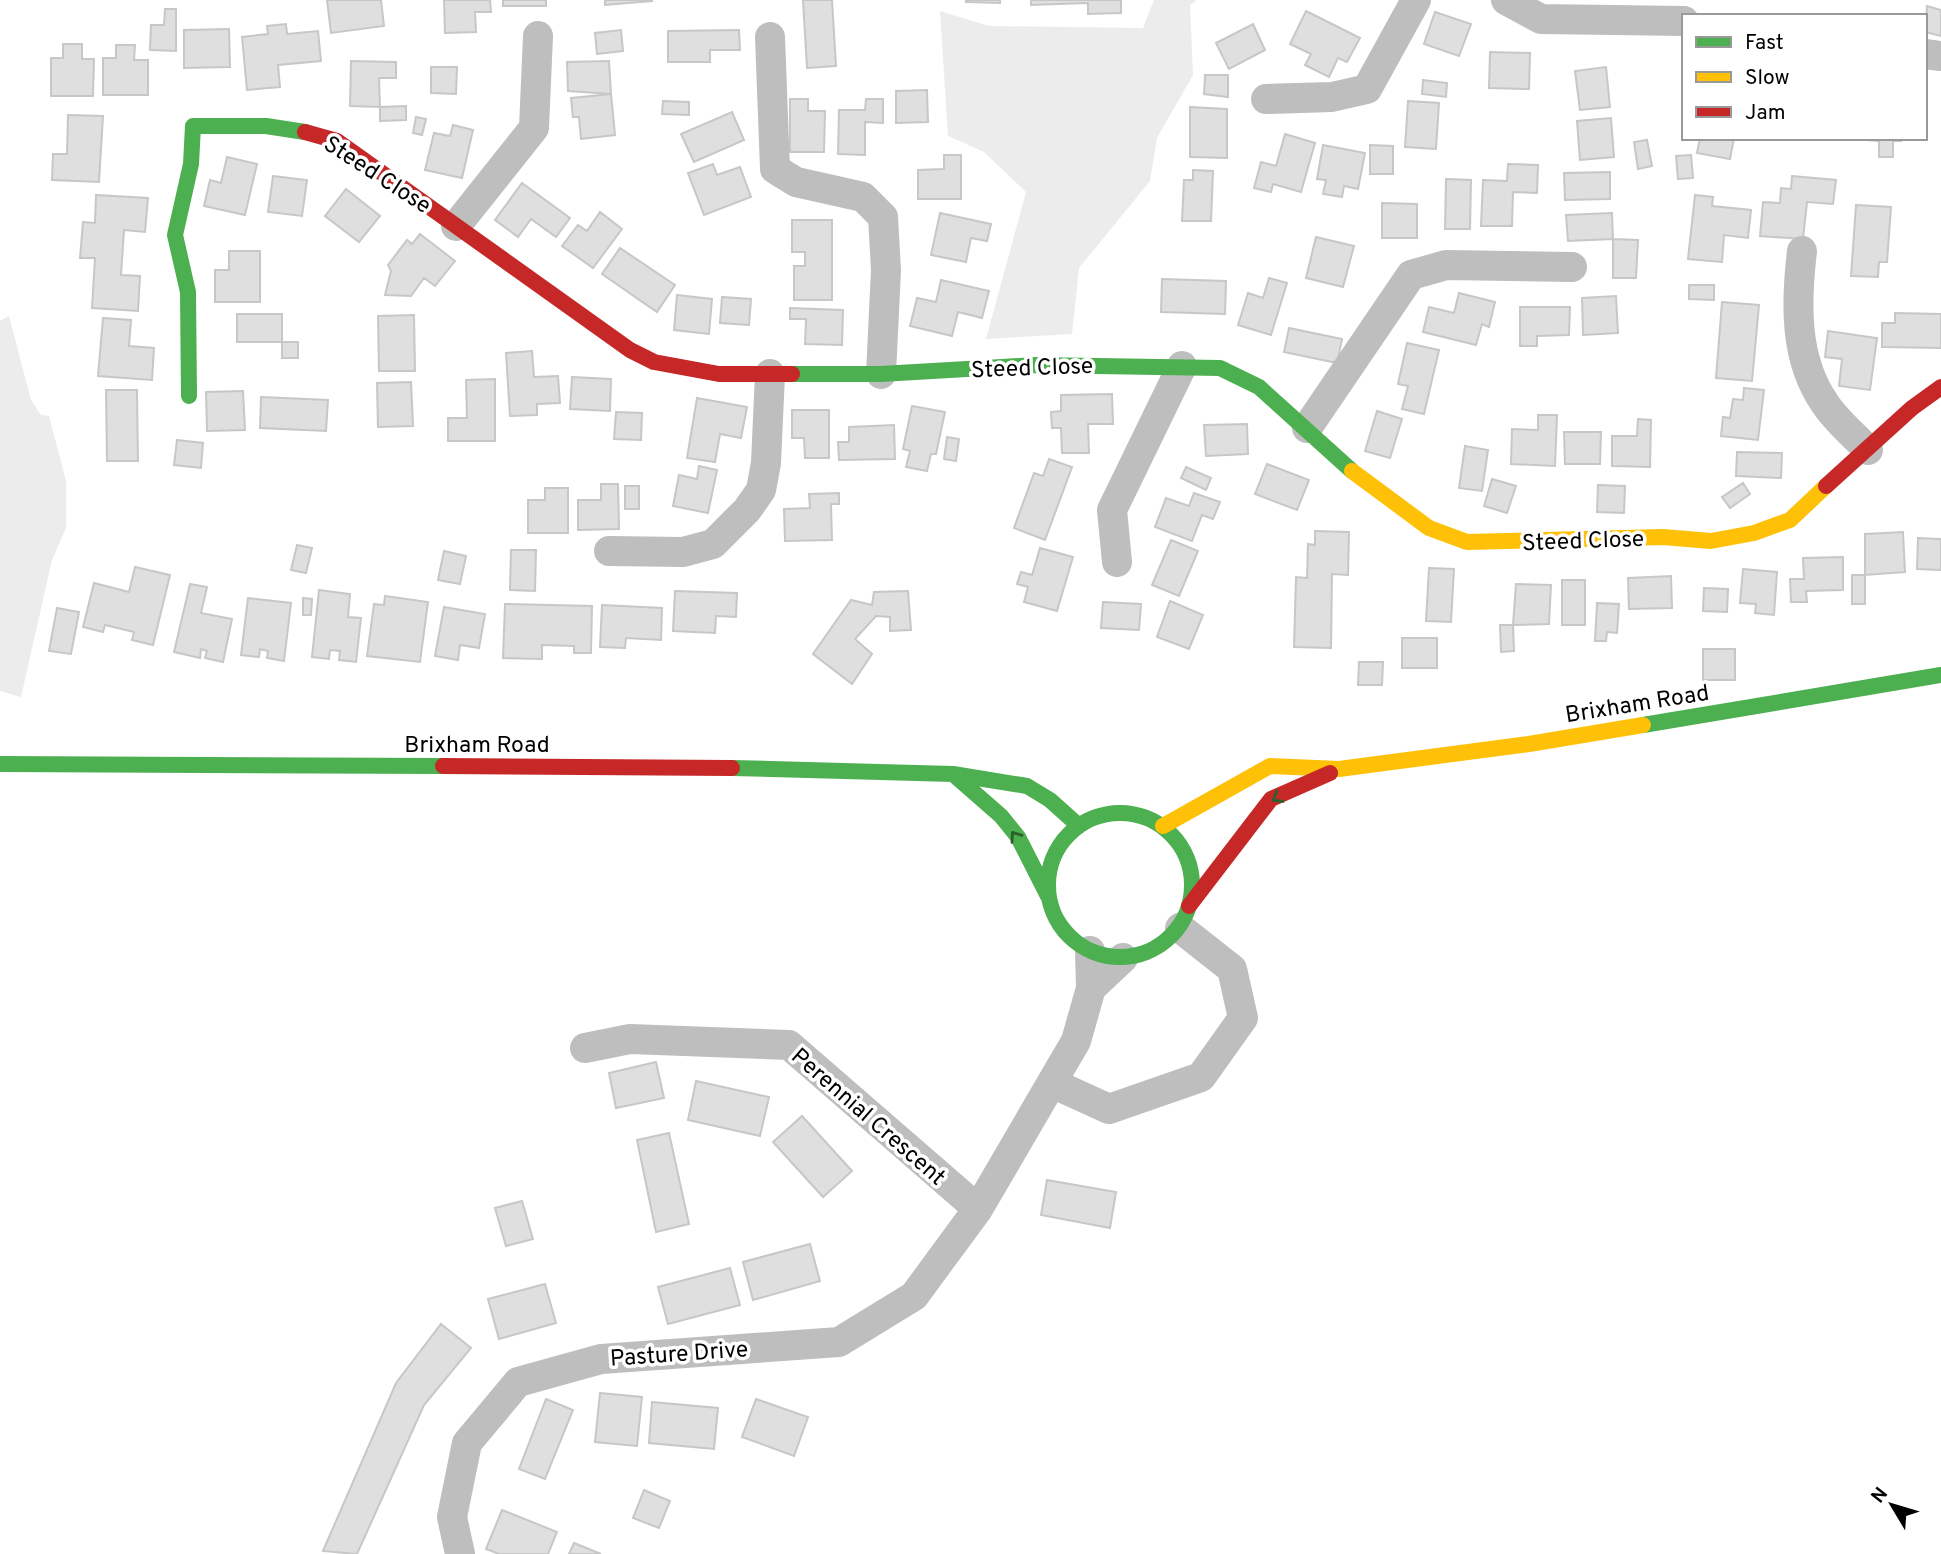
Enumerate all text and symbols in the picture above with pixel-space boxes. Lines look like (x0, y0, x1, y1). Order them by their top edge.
legend (1682, 14, 1927, 140)
text: Fast (1745, 30, 1784, 57)
text: Slow (1745, 65, 1790, 92)
text: Jam (1745, 100, 1786, 127)
street label: Steed Close (317, 131, 436, 222)
street label: Steed Close (970, 353, 1094, 386)
street label: Steed Close (1521, 526, 1645, 559)
street label: Brixham Road (1563, 680, 1711, 731)
street label: Brixham Road (404, 732, 550, 761)
one-way arrow (1272, 789, 1285, 802)
one-way arrow (1011, 831, 1024, 844)
street label: Perennial Crescent (784, 1043, 951, 1193)
street label: Pasture Drive (609, 1336, 749, 1375)
north arrow (1857, 1470, 1927, 1540)
text: N (1867, 1483, 1894, 1509)

